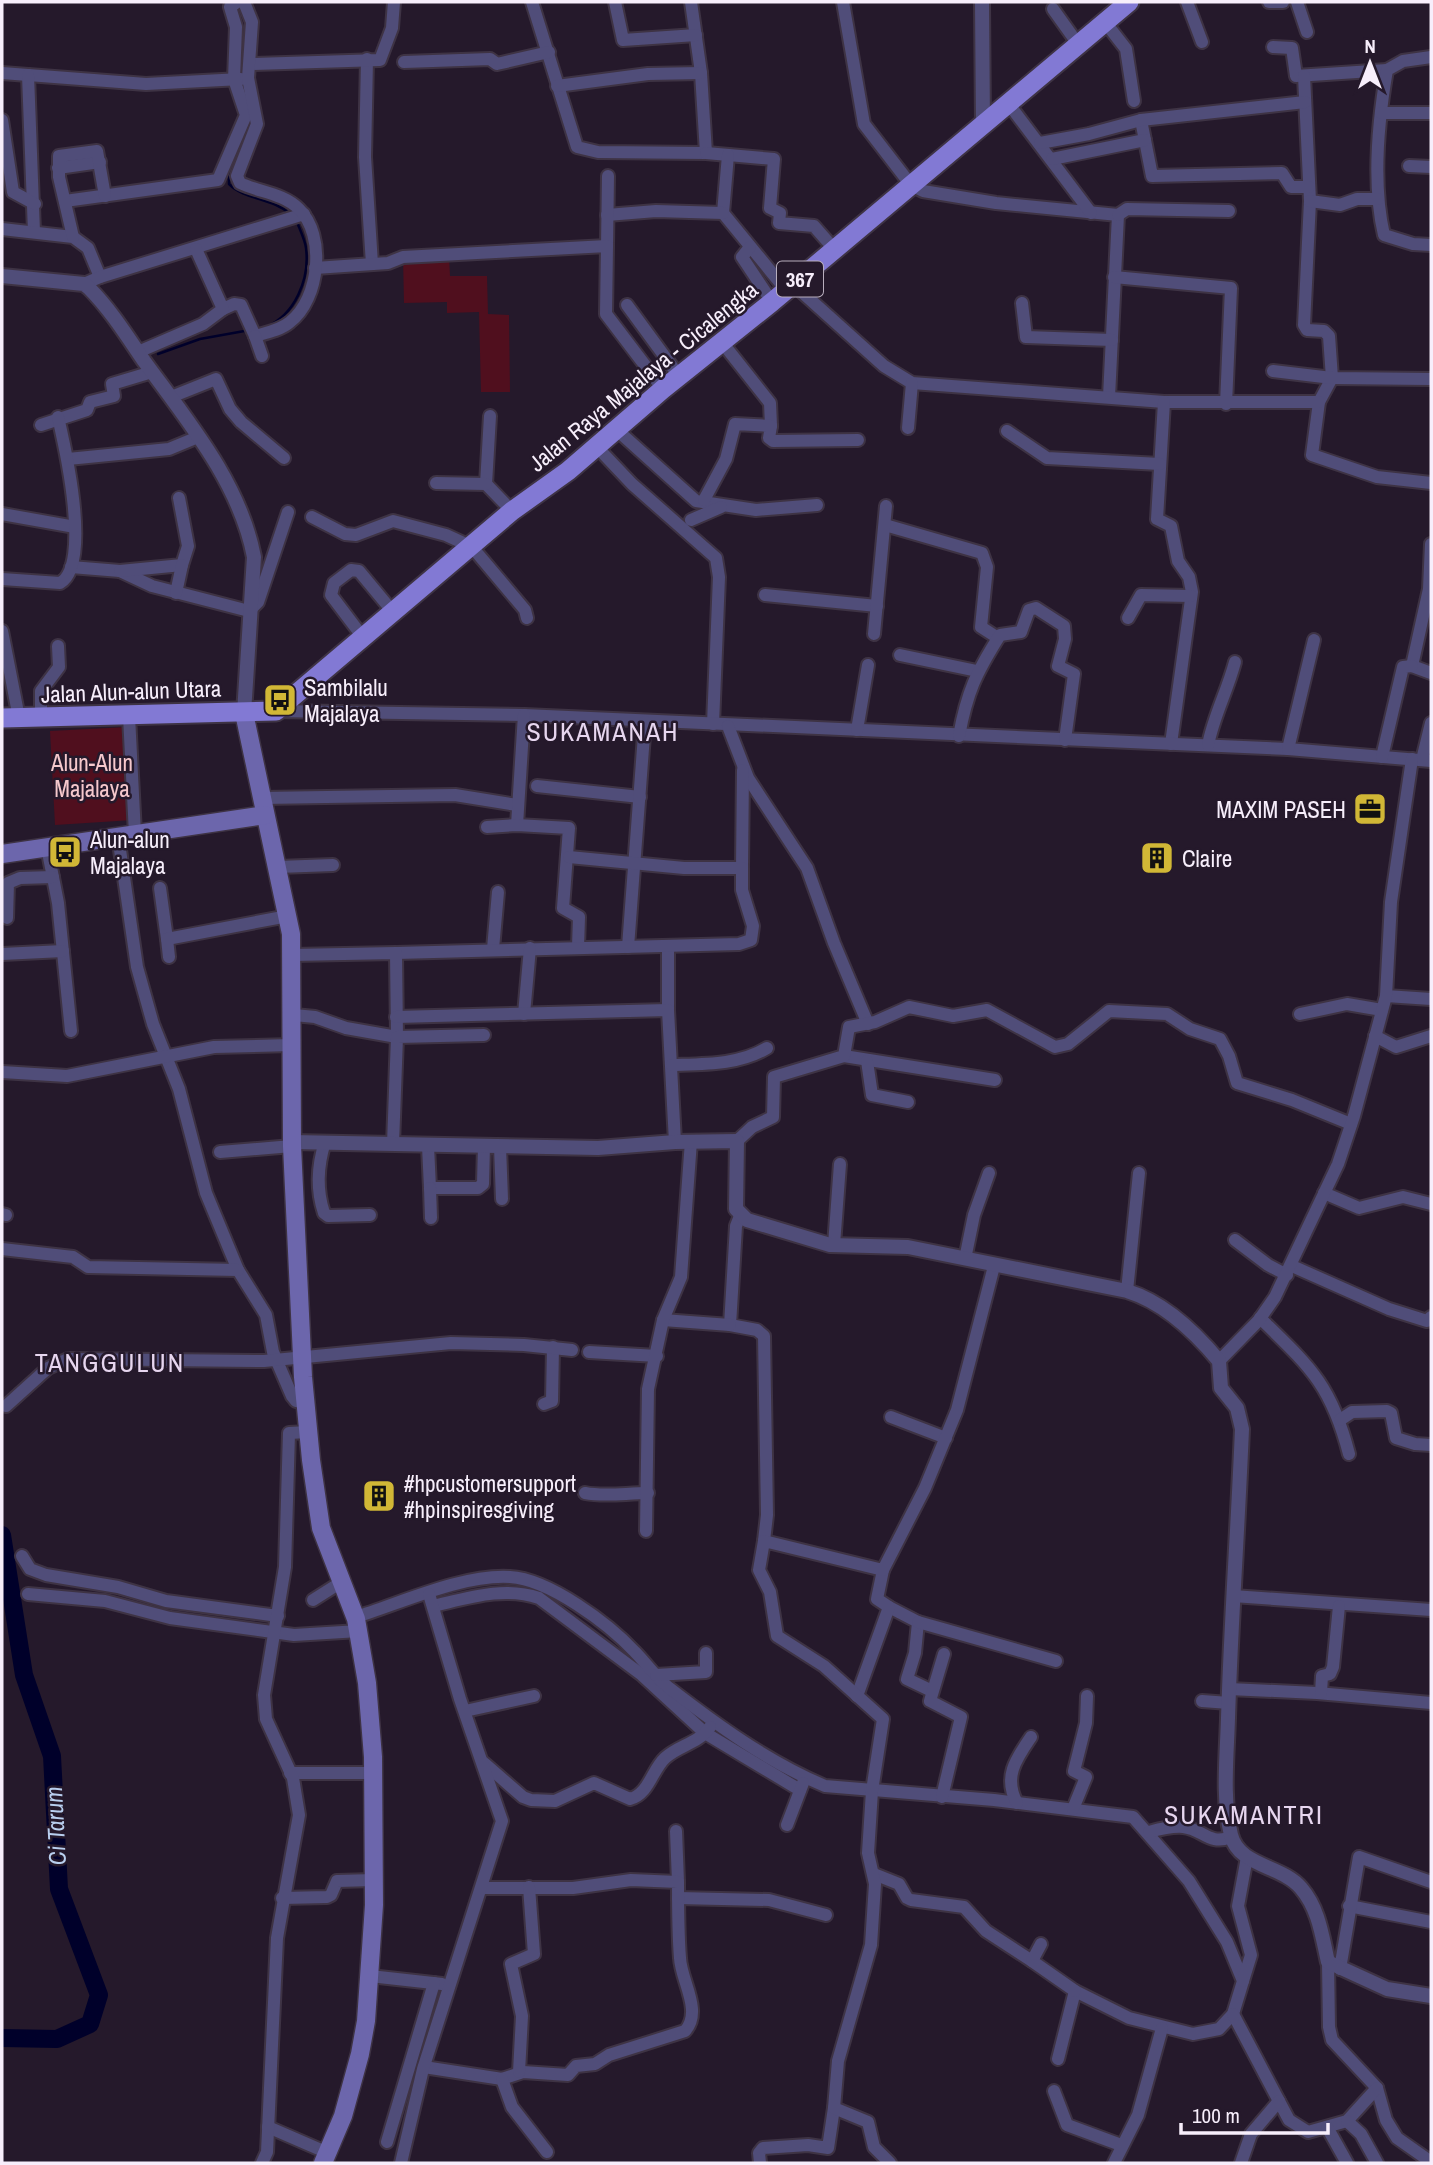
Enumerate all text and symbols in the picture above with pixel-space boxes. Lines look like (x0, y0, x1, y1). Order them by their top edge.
north arrow (1335, 28, 1405, 98)
text: N (1364, 33, 1376, 59)
road number: 367 (777, 262, 823, 296)
street label: Jalan Raya Majalaya - Cicalengka (522, 274, 764, 478)
street label: Jalan Alun-alun Utara (40, 672, 222, 710)
place label: Sambilalu Majalaya (304, 672, 388, 729)
bus stop icon: Sambilalu Majalaya (261, 681, 299, 719)
district label: SUKAMANAH (526, 714, 680, 749)
park label: Alun-Alun Majalaya (50, 747, 133, 804)
office icon: MAXIM PASEH (1351, 790, 1389, 828)
place label: MAXIM PASEH (1216, 794, 1346, 825)
place label: Alun-alun Majalaya (89, 824, 170, 881)
bus stop icon: Alun-alun Majalaya (46, 833, 84, 871)
building icon: Claire (1138, 839, 1176, 877)
place label: Claire (1182, 843, 1232, 874)
district label: TANGGULUN (35, 1345, 185, 1380)
place label: #hpcustomersupport #hpinspiresgiving (404, 1468, 576, 1525)
building icon: #hpcustomersupport #hpinspiresgiving (360, 1477, 398, 1515)
water label: Ci Tarum (37, 1786, 73, 1866)
district label: SUKAMANTRI (1164, 1797, 1324, 1832)
scale bar (1181, 2092, 1328, 2136)
text: 100 m (1192, 2101, 1240, 2130)

